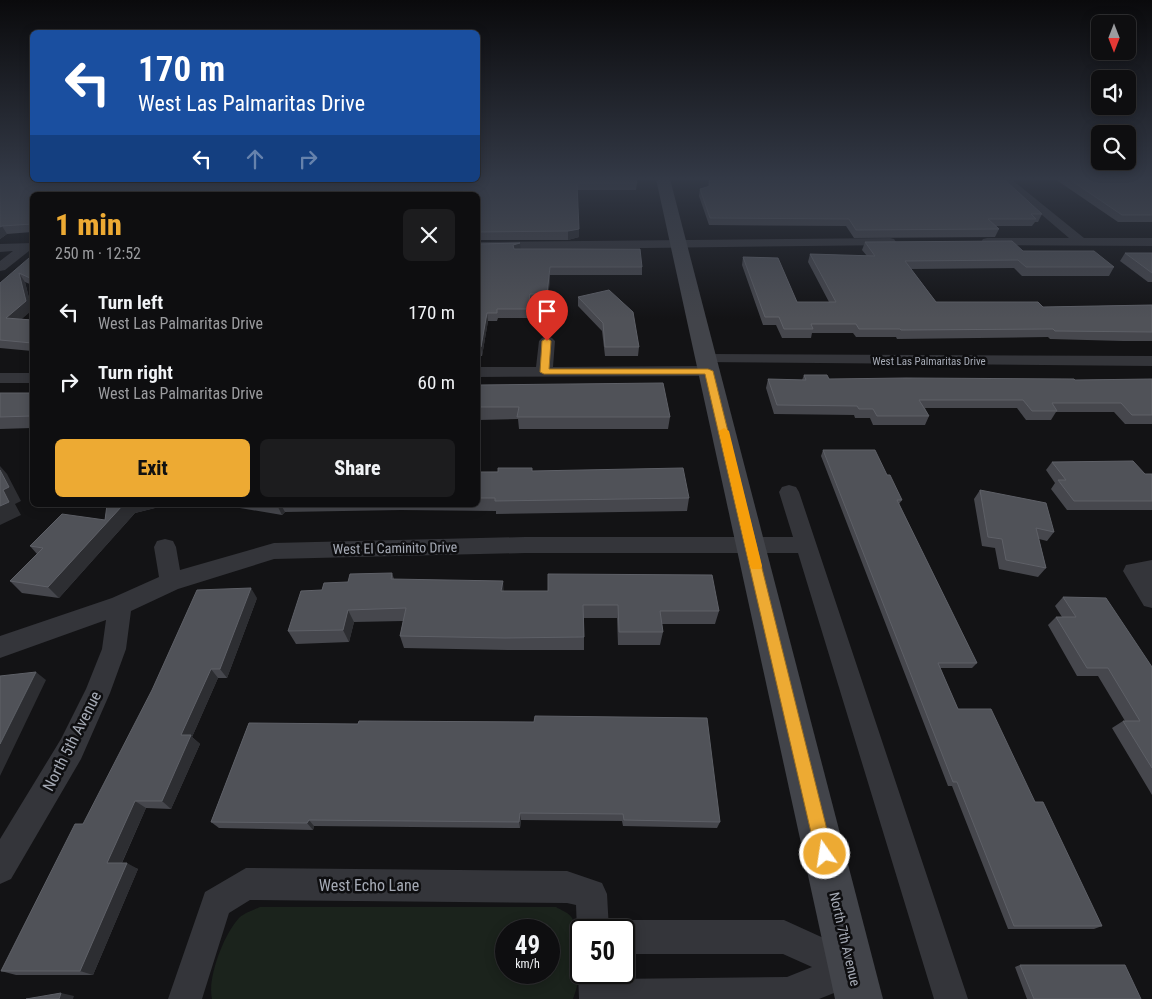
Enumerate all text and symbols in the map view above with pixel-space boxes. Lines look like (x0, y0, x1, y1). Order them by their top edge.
north arrow (1091, 15, 1136, 60)
map controls (1091, 15, 1136, 170)
text: 170 m (138, 49, 225, 90)
icon: left (55, 50, 120, 115)
button: sound (1091, 70, 1136, 115)
text: West Las Palmaritas Drive (138, 91, 365, 116)
button: search (1091, 125, 1136, 170)
icon: left (188, 145, 216, 173)
icon: ahead (241, 145, 269, 173)
icon: right (294, 145, 322, 173)
text: 1 min (55, 207, 122, 242)
button: close (403, 209, 455, 261)
text: 250 m · 12:52 (55, 244, 141, 263)
pin (526, 290, 568, 341)
text: Turn left (98, 291, 163, 314)
icon: arrive (533, 297, 561, 325)
icon: left (55, 298, 83, 326)
text: 170 m (408, 301, 455, 324)
text: West Las Palmaritas Drive (98, 314, 263, 333)
street label: West Las Palmaritas Drive (872, 355, 986, 368)
text: Turn right (98, 361, 173, 384)
icon: right (55, 368, 83, 396)
text: 60 m (418, 371, 455, 394)
text: West Las Palmaritas Drive (98, 384, 263, 403)
button: Exit (55, 439, 250, 497)
button: Share (260, 439, 455, 497)
street label: West El Caminito Drive (333, 539, 458, 557)
street label: North 5th Avenue (39, 688, 105, 794)
position arrow (798, 827, 850, 879)
street label: West Echo Lane (319, 876, 419, 895)
street label: North 7th Avenue (826, 891, 864, 988)
speed limit sign: 50 (570, 919, 635, 984)
text: 49 (515, 931, 540, 960)
text: km/h (515, 957, 540, 971)

